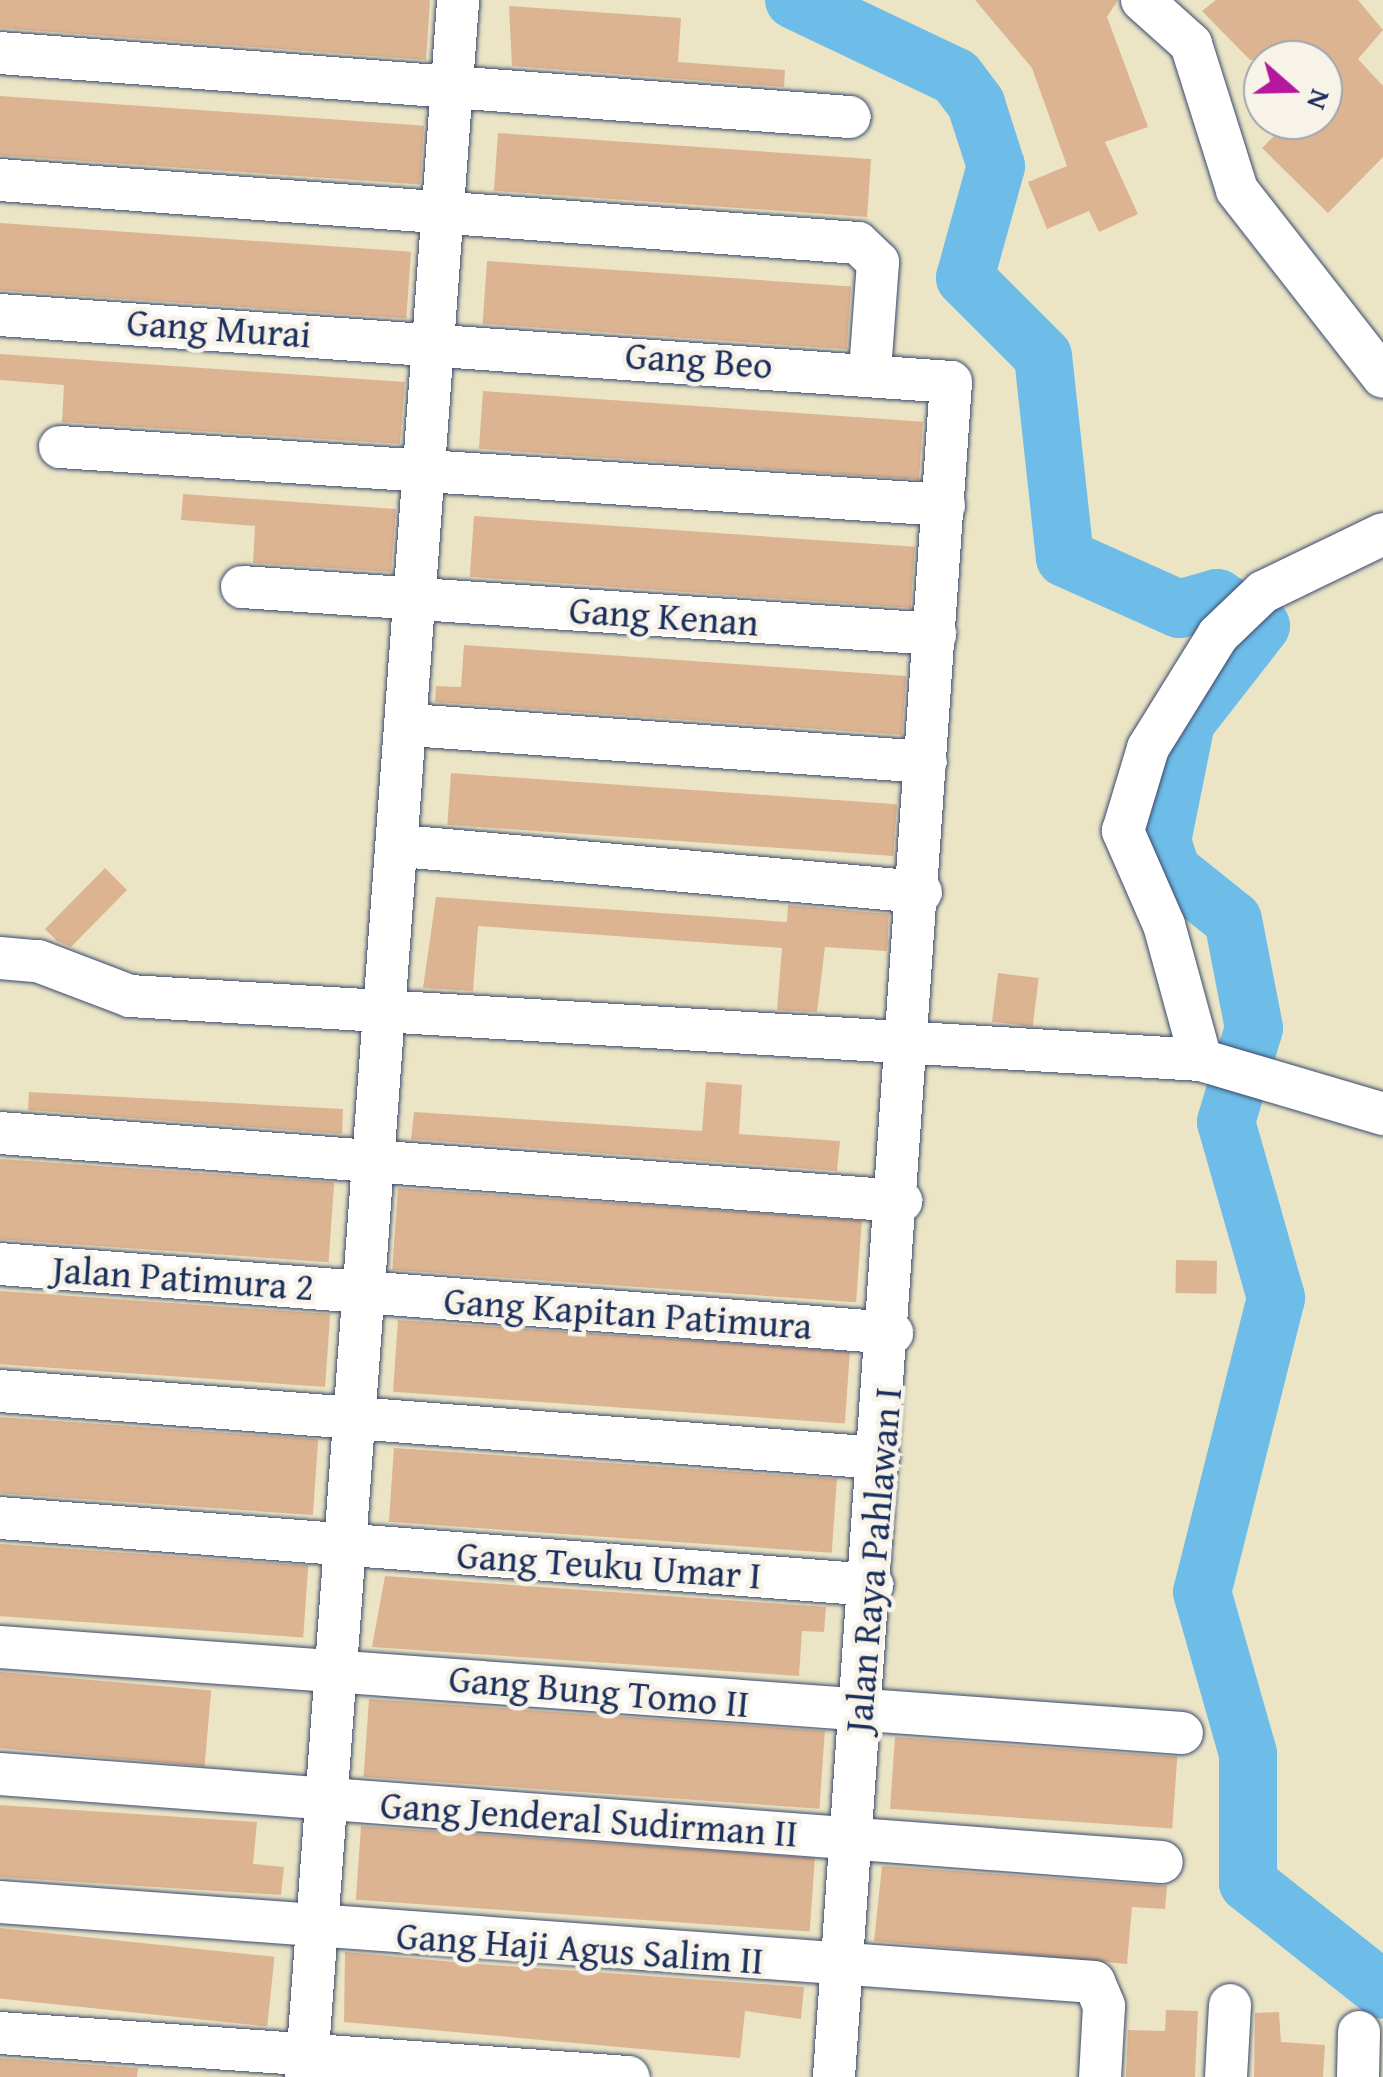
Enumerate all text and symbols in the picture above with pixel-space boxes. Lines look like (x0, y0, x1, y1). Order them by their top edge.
north arrow (1243, 40, 1343, 140)
text: N (1297, 84, 1342, 116)
street label: Gang Murai (125, 299, 313, 357)
street label: Gang Beo (624, 332, 774, 388)
street label: Gang Kenan (568, 587, 760, 645)
street label: Jalan Patimura 2 (51, 1246, 315, 1310)
street label: Gang Kapitan Patimura (442, 1277, 814, 1349)
street label: Jalan Raya Pahlawan I (835, 1386, 911, 1734)
street label: Gang Teuku Umar I (455, 1532, 763, 1598)
street label: Gang Bung Tomo II (447, 1655, 751, 1727)
street label: Gang Jenderal Sudirman II (379, 1782, 799, 1856)
street label: Gang Haji Agus Salim II (395, 1912, 765, 1984)

